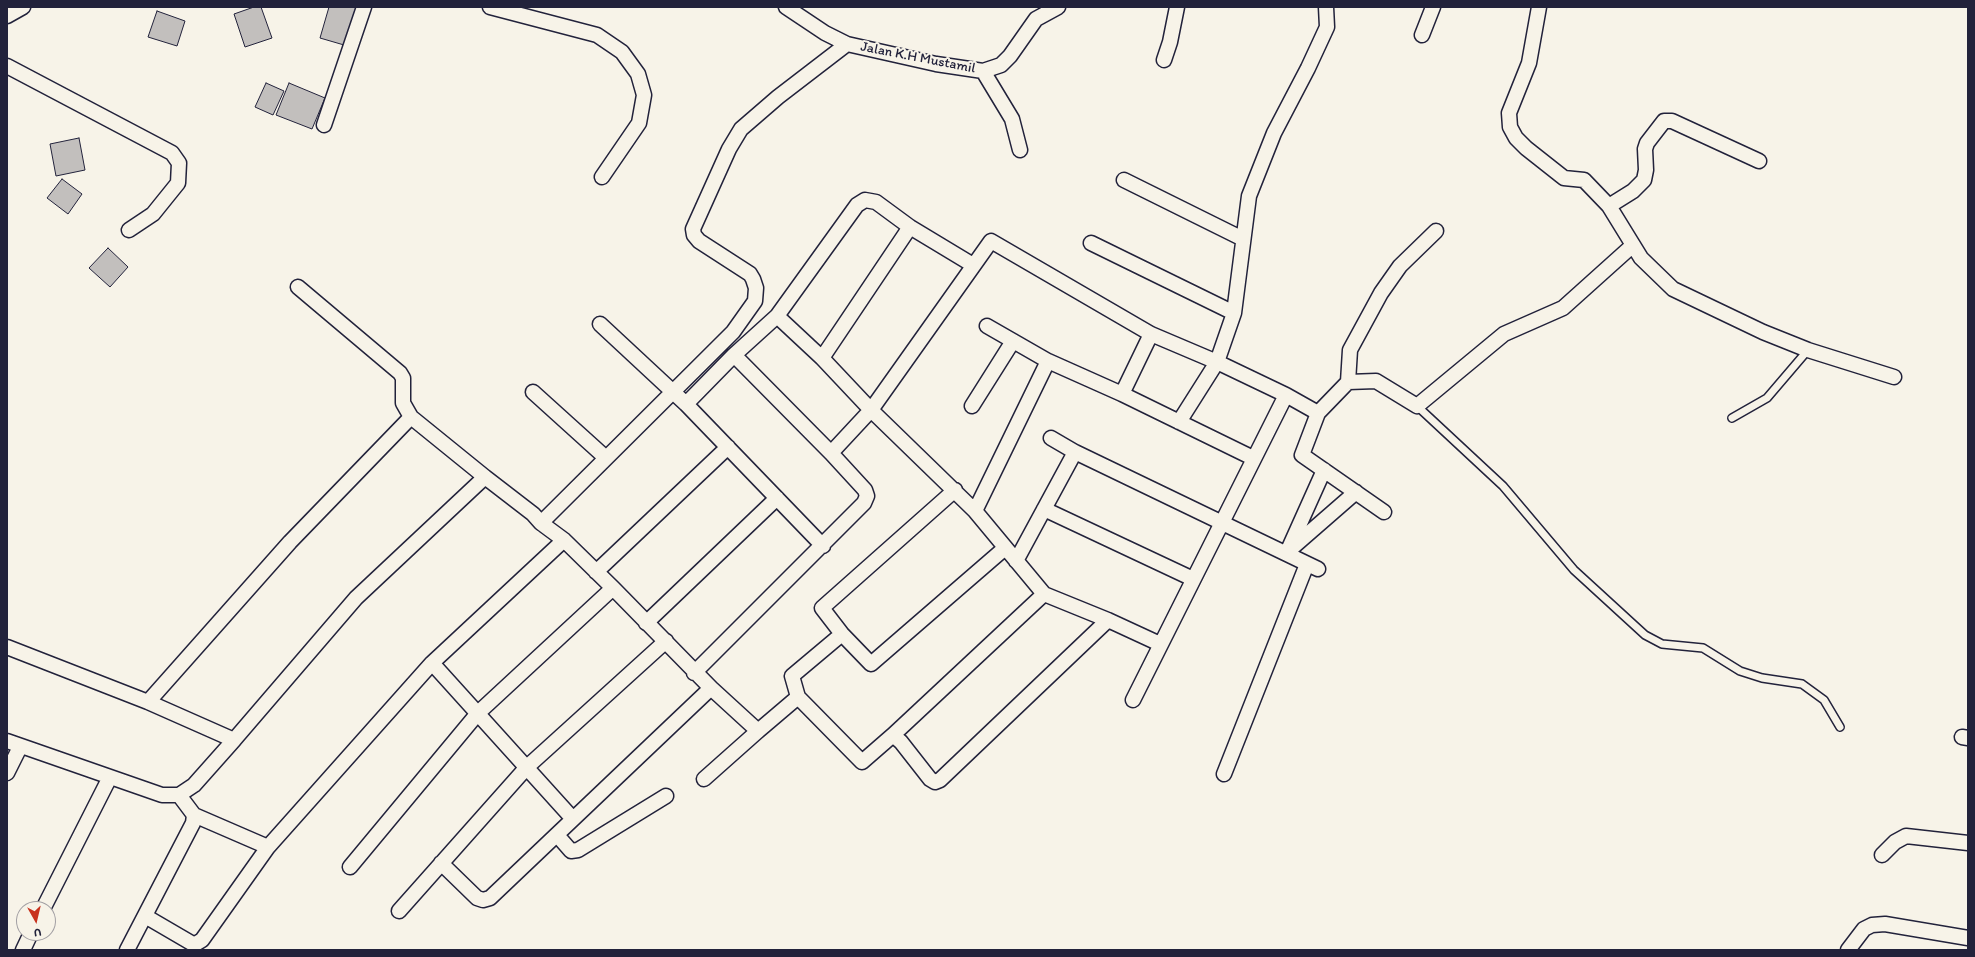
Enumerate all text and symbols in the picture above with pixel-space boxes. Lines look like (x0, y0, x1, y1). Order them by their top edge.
street label: Jalan K.H Mustamil (859, 39, 977, 77)
north arrow (16, 901, 56, 941)
text: U (33, 925, 42, 939)

